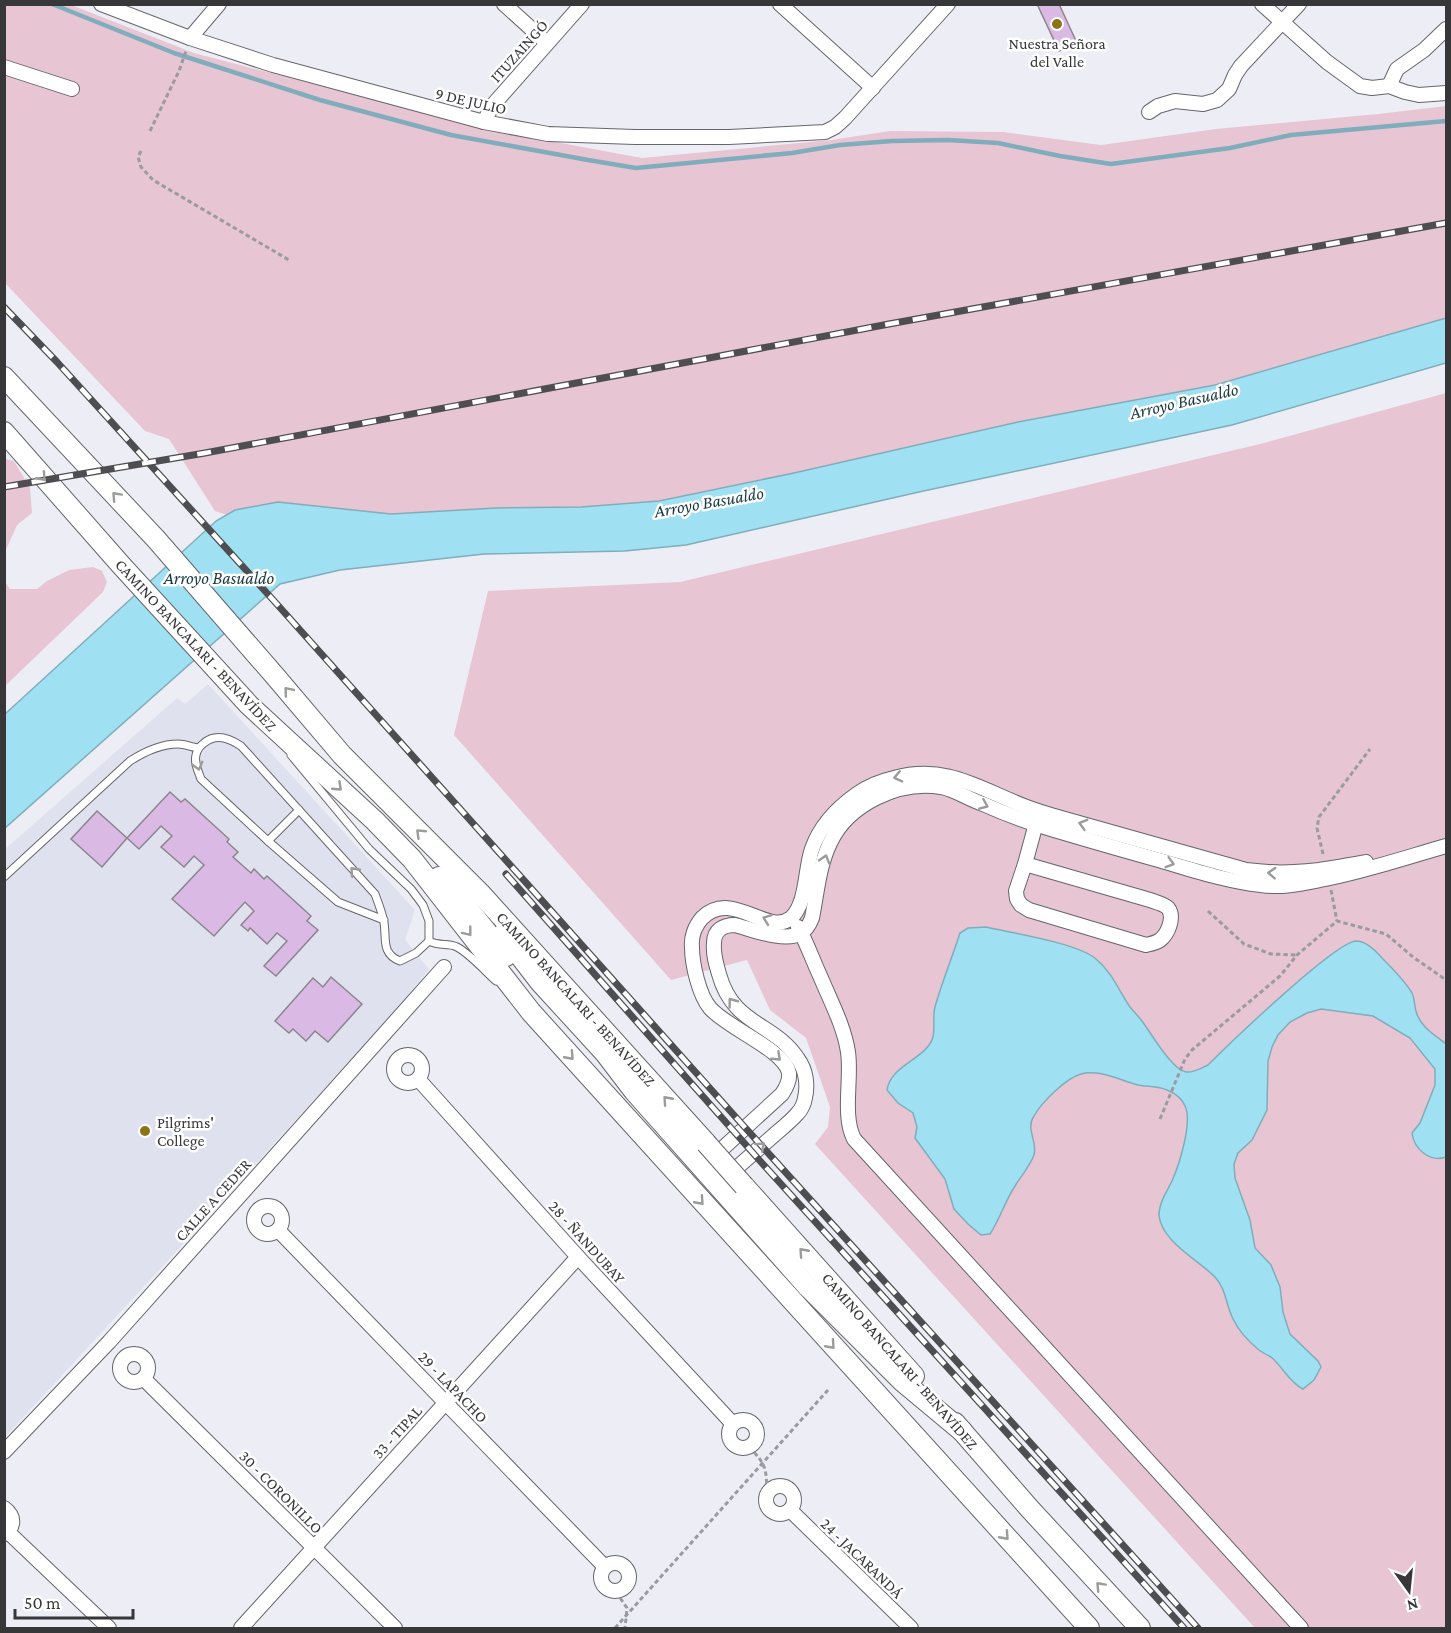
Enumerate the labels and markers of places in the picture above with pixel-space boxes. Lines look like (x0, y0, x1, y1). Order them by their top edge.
marker: Nuestra Señora del Valle (1050, 17, 1064, 31)
place label: Nuestra Señora del Valle (1008, 35, 1106, 70)
place label: Pilgrims' College (157, 1114, 214, 1150)
marker: Pilgrims' College (138, 1124, 152, 1138)

